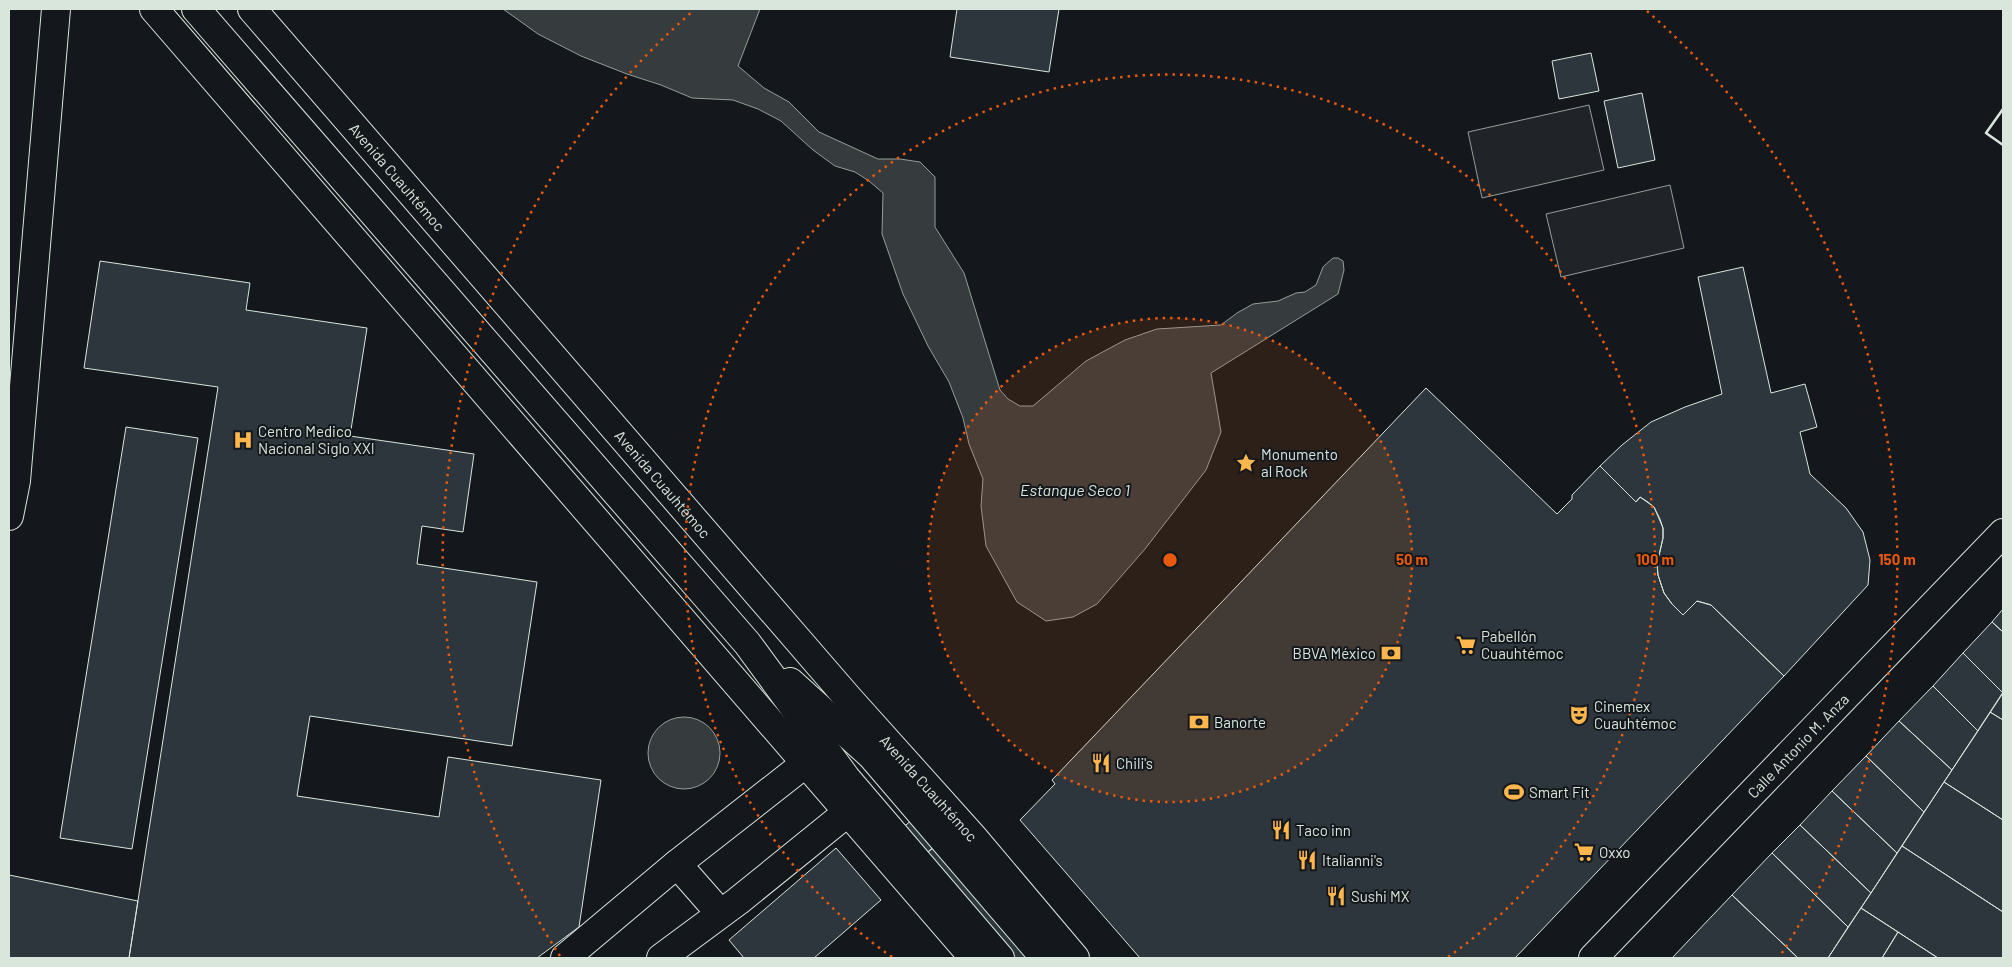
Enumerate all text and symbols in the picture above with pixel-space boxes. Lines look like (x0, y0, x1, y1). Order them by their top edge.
street label: Avenida Cuauhtémoc (346, 119, 449, 235)
place label: Centro Medico Nacional Siglo XXI (258, 422, 375, 457)
street label: Avenida Cuauhtémoc (611, 426, 715, 542)
hospital icon: Centro Medico Nacional Siglo XXI (232, 429, 254, 451)
place label: Monumento al Rock (1261, 445, 1338, 480)
place icon: Monumento al Rock (1235, 452, 1257, 474)
water label: Estanque Seco 1 (1020, 480, 1130, 499)
text: 50 m (1396, 550, 1428, 568)
text: 100 m (1636, 550, 1674, 568)
text: 150 m (1878, 550, 1916, 568)
centre of rings (1161, 551, 1179, 569)
place label: Pabellón Cuauhtémoc (1481, 627, 1564, 662)
supermarket icon: Pabellón Cuauhtémoc (1455, 634, 1477, 656)
bank icon: BBVA México (1380, 642, 1402, 664)
place label: BBVA México (1293, 644, 1376, 662)
street label: Calle Antonio M. Anza (1743, 690, 1852, 802)
place label: Cinemex Cuauhtémoc (1594, 697, 1677, 732)
theatre icon: Cinemex Cuauhtémoc (1568, 704, 1590, 726)
bank icon: Banorte (1188, 711, 1210, 733)
place label: Banorte (1214, 713, 1266, 731)
street label: Avenida Cuauhtémoc (876, 731, 982, 845)
restaurant icon: Chili's (1090, 752, 1112, 774)
place label: Chili's (1116, 754, 1153, 772)
sports icon: Smart Fit (1503, 781, 1525, 803)
place label: Smart Fit (1529, 783, 1590, 801)
restaurant icon: Taco inn (1270, 819, 1292, 841)
place label: Taco inn (1296, 821, 1351, 839)
supermarket icon: Oxxo (1573, 841, 1595, 863)
place label: Oxxo (1599, 843, 1631, 861)
restaurant icon: Italianni's (1296, 849, 1318, 871)
place label: Italianni's (1322, 851, 1383, 869)
restaurant icon: Sushi MX (1325, 885, 1347, 907)
place label: Sushi MX (1351, 887, 1410, 905)

